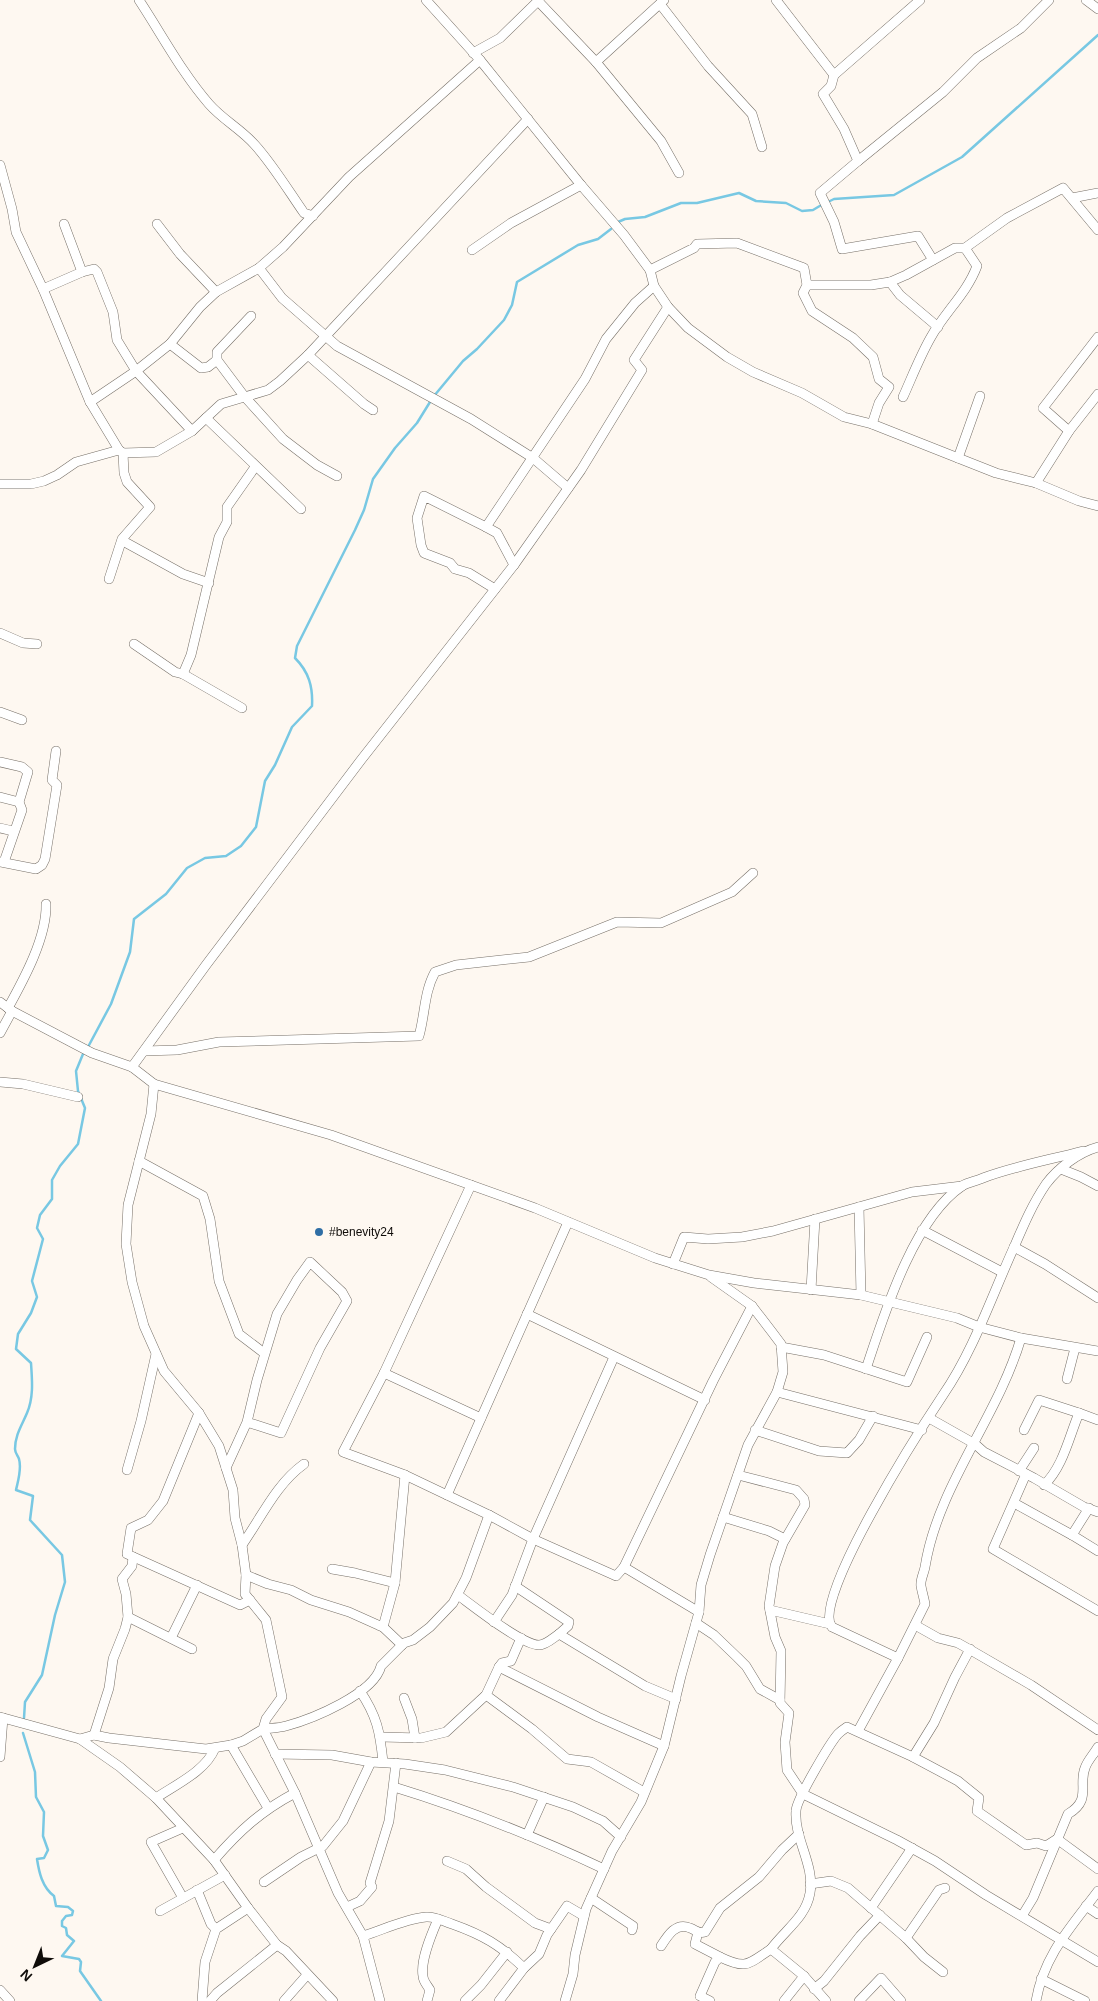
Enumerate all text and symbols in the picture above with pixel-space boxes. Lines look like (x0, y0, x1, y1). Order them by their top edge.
place label: #benevity24 (329, 1225, 394, 1239)
marker: #benevity24 (313, 1226, 325, 1238)
north arrow (10, 1941, 60, 1991)
text: N (17, 1966, 35, 1985)

